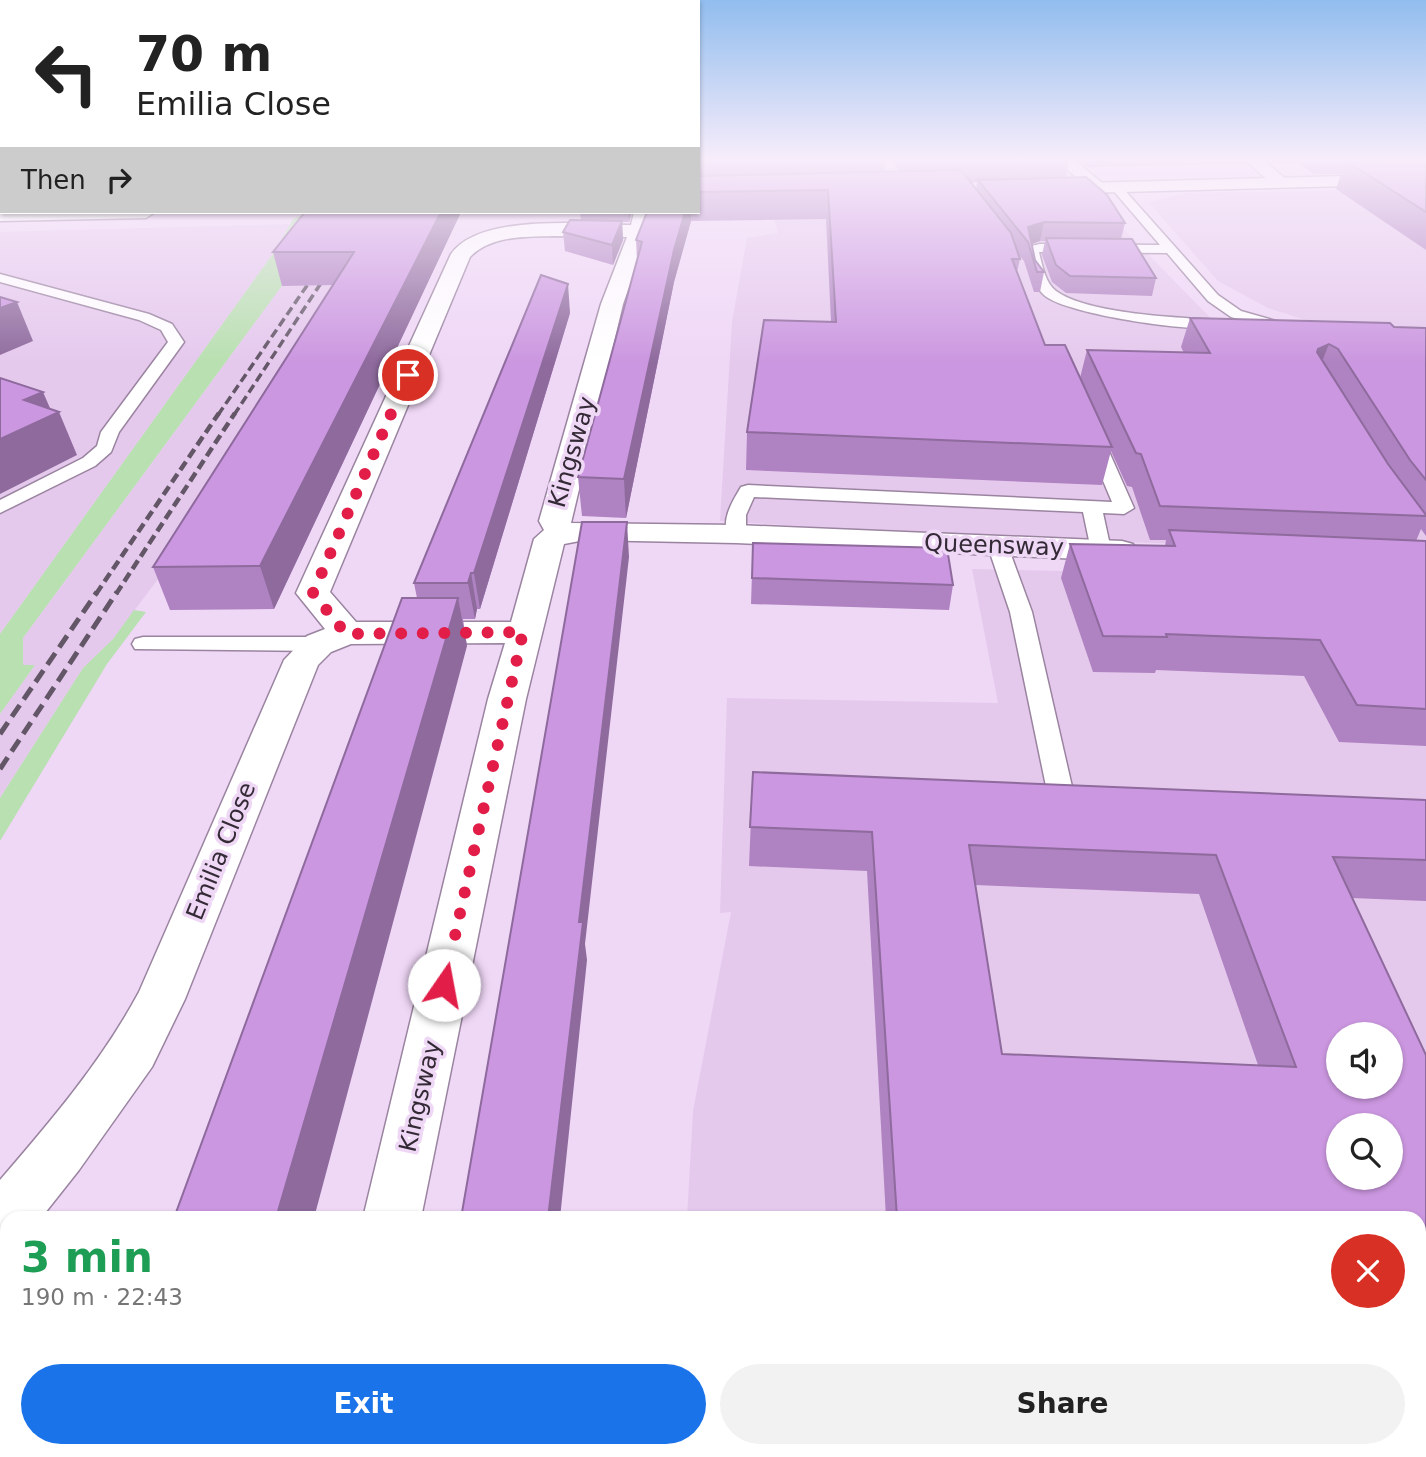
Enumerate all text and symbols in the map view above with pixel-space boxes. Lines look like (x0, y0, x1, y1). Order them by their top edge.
text: 70 m (136, 26, 272, 83)
icon: left (21, 28, 112, 119)
text: Emilia Close (136, 85, 331, 123)
icon: right (100, 161, 138, 199)
text: Then (21, 165, 86, 195)
pin (378, 345, 438, 405)
icon: arrive (389, 356, 427, 394)
street label: Kingsway (543, 393, 601, 511)
street label: Queensway (924, 529, 1064, 561)
street label: Emilia Close (181, 778, 261, 924)
position arrow (407, 948, 481, 1022)
map controls (1326, 1022, 1403, 1190)
button: sound (1326, 1022, 1403, 1099)
street label: Kingsway (394, 1037, 446, 1155)
button: search (1326, 1113, 1403, 1190)
text: 3 min (21, 1233, 153, 1282)
button: close (1331, 1234, 1405, 1308)
text: 190 m · 22:43 (21, 1284, 183, 1310)
button: Exit (21, 1364, 706, 1444)
button: Share (720, 1364, 1405, 1444)

